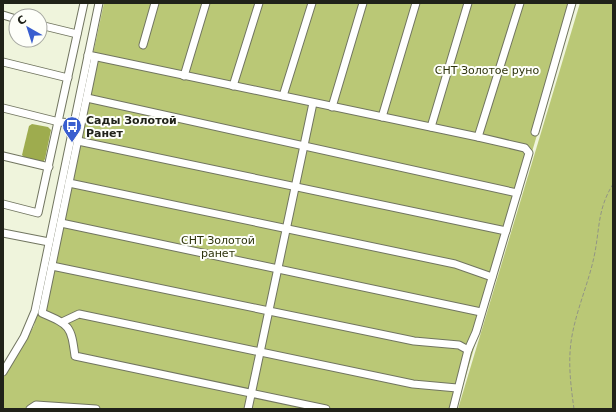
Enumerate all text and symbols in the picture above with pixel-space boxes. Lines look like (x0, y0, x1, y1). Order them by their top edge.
north arrow (8, 8, 48, 48)
text: С (15, 13, 29, 28)
park label: СНТ Золотое руно (435, 64, 540, 77)
place label: Сады Золотой Ранет (86, 114, 177, 140)
bus stop icon: Сады Золотой Ранет (61, 115, 83, 143)
park label: СНТ Золотой ранет (181, 234, 255, 260)

